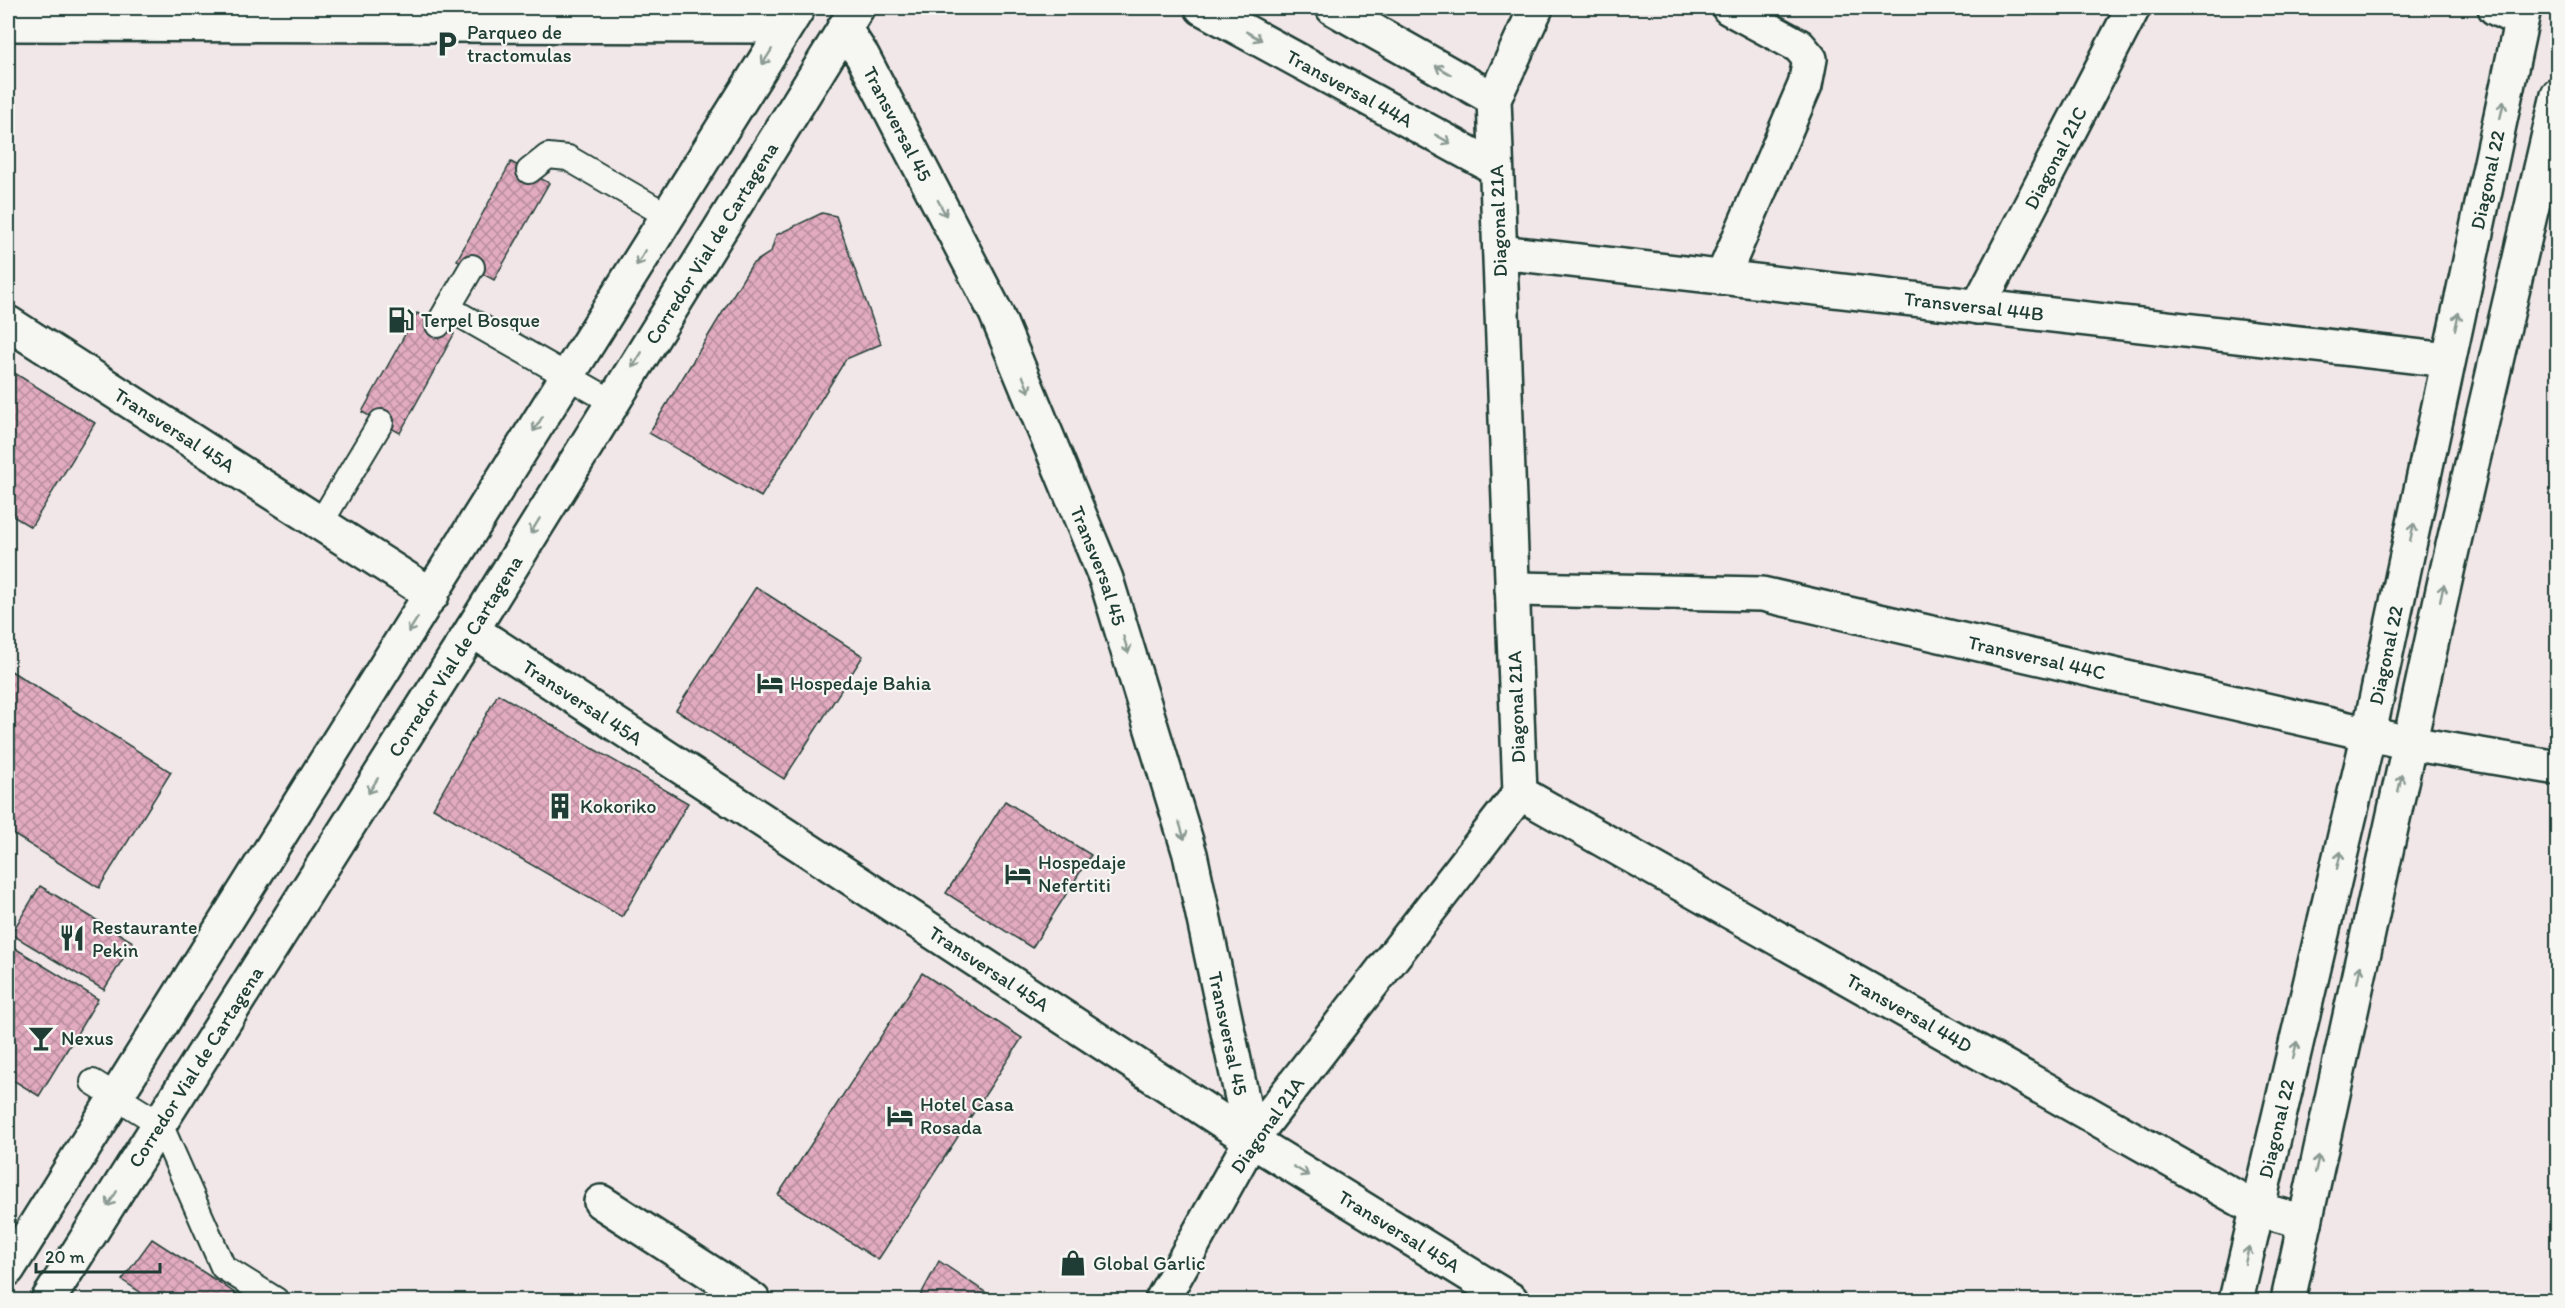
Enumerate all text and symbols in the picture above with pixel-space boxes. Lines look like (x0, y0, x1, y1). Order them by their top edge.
place label: Parqueo de tractomulas (467, 20, 572, 67)
parking icon: Parqueo de tractomulas (432, 29, 462, 59)
one-way arrow (1245, 30, 1262, 42)
street label: Transversal 44A (1282, 44, 1417, 133)
one-way arrow (760, 48, 772, 65)
street label: Transversal 45 (858, 62, 937, 185)
one-way arrow (1435, 64, 1452, 76)
one-way arrow (2497, 101, 2508, 120)
street label: Diagonal 21C (2019, 102, 2092, 213)
street label: Diagonal 22 (2465, 128, 2510, 232)
one-way arrow (1434, 133, 1451, 145)
street label: Corredor Vial de Cartagena (640, 137, 784, 349)
street label: Diagonal 21A (1484, 164, 1512, 278)
one-way arrow (937, 199, 948, 217)
one-way arrow (635, 249, 647, 266)
street label: Transversal 44B (1903, 286, 2045, 326)
fuel station icon: Terpel Bosque (386, 305, 416, 335)
place label: Terpel Bosque (421, 308, 540, 332)
one-way arrow (2451, 312, 2463, 331)
one-way arrow (630, 351, 642, 368)
one-way arrow (1021, 375, 1032, 393)
street label: Transversal 45A (110, 382, 240, 478)
one-way arrow (532, 415, 544, 432)
street label: Transversal 45 (1065, 502, 1132, 629)
one-way arrow (529, 517, 541, 534)
one-way arrow (2407, 523, 2418, 543)
street label: Corredor Vial de Cartagena (383, 550, 528, 761)
one-way arrow (2437, 584, 2448, 603)
street label: Diagonal 22 (2363, 603, 2408, 707)
one-way arrow (407, 616, 419, 633)
street label: Transversal 44C (1966, 630, 2108, 685)
one-way arrow (1121, 635, 1132, 654)
street label: Diagonal 21A (1502, 650, 1530, 764)
street label: Transversal 45A (518, 654, 647, 751)
hotel icon: Hospedaje Bahia (755, 668, 785, 698)
place label: Hospedaje Bahia (790, 671, 932, 695)
one-way arrow (2395, 774, 2406, 794)
one-way arrow (367, 777, 379, 794)
building icon: Kokoriko (545, 791, 575, 821)
place label: Kokoriko (580, 794, 657, 818)
one-way arrow (1178, 821, 1189, 840)
place label: Hospedaje Nefertiti (1038, 850, 1126, 897)
one-way arrow (2334, 850, 2346, 869)
hotel icon: Hospedaje Nefertiti (1003, 859, 1033, 889)
place label: Restaurante Pekin (92, 915, 197, 962)
street label: Transversal 45A (924, 920, 1054, 1017)
restaurant icon: Restaurante Pekin (57, 923, 87, 953)
street label: Corredor Vial de Cartagena (123, 961, 269, 1172)
one-way arrow (2353, 965, 2365, 984)
street label: Transversal 44D (1842, 968, 1977, 1058)
street label: Transversal 45 (1203, 969, 1253, 1098)
bar icon: Nexus (26, 1023, 56, 1053)
place label: Nexus (61, 1026, 114, 1050)
one-way arrow (2289, 1040, 2301, 1059)
street label: Diagonal 21A (1225, 1072, 1309, 1178)
street label: Diagonal 22 (2253, 1076, 2300, 1181)
place label: Hotel Casa Rosada (920, 1092, 1014, 1139)
hotel icon: Hotel Casa Rosada (885, 1101, 915, 1131)
one-way arrow (2312, 1155, 2323, 1175)
one-way arrow (1292, 1165, 1309, 1177)
street label: Transversal 45A (1334, 1185, 1465, 1278)
one-way arrow (106, 1190, 118, 1207)
scale bar (36, 1236, 160, 1274)
one-way arrow (2241, 1245, 2253, 1264)
text: 20 m (45, 1246, 85, 1268)
shop icon: Global Garlic (1058, 1248, 1088, 1278)
place label: Global Garlic (1093, 1251, 1205, 1275)

